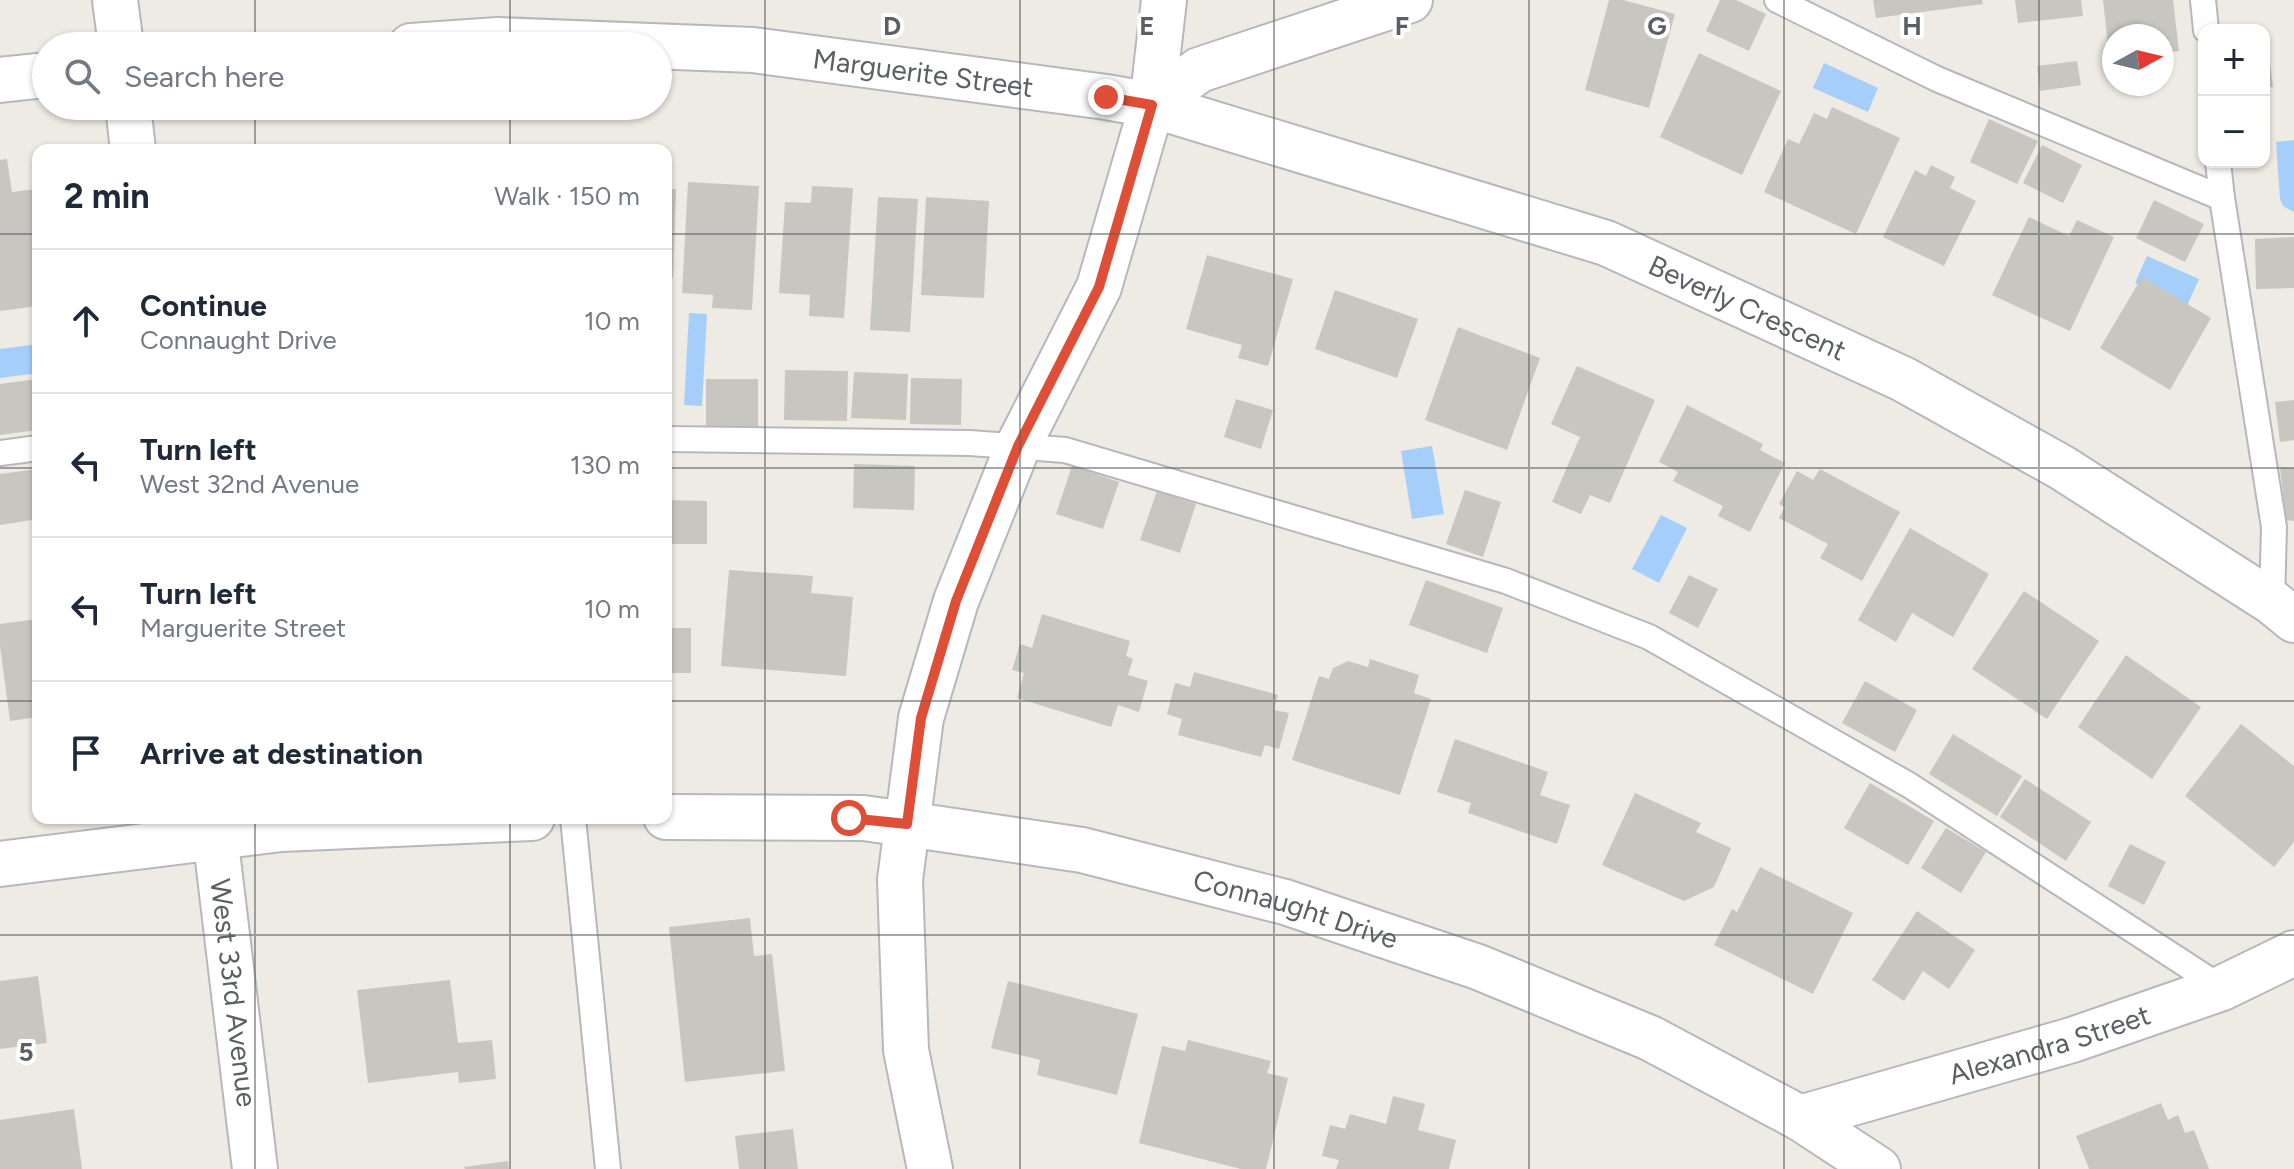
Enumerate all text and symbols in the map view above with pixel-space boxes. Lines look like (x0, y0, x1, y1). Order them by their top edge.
text: D (883, 10, 901, 42)
text: E (1139, 10, 1155, 42)
text: F (1395, 10, 1409, 42)
text: G (1647, 10, 1667, 42)
text: H (1902, 10, 1922, 42)
north arrow (2102, 24, 2174, 96)
map controls (2198, 24, 2270, 168)
button: + (2198, 24, 2270, 96)
search box (32, 32, 672, 120)
street label: Marguerite Street (811, 41, 1035, 104)
icon: search (60, 54, 104, 98)
text: Search here (124, 58, 284, 95)
route end (1088, 79, 1124, 115)
button: − (2198, 96, 2270, 168)
text: 2 min (64, 176, 150, 217)
text: Walk · 150 m (494, 180, 640, 212)
street label: Beverly Crescent (1643, 248, 1852, 368)
text: Continue (140, 287, 267, 324)
icon: ahead (64, 299, 108, 343)
text: 10 m (584, 305, 640, 337)
text: Connaught Drive (140, 324, 337, 356)
text: Turn left (140, 431, 257, 468)
icon: left (64, 443, 108, 487)
text: 130 m (570, 449, 640, 481)
text: West 32nd Avenue (140, 468, 359, 500)
text: Turn left (140, 575, 257, 612)
icon: left (64, 587, 108, 631)
text: 10 m (584, 593, 640, 625)
text: Marguerite Street (140, 612, 346, 644)
icon: arrive (64, 731, 108, 775)
text: Arrive at destination (140, 735, 423, 772)
route start (831, 800, 867, 836)
street label: Connaught Drive (1190, 862, 1402, 956)
street label: West 33rd Avenue (203, 877, 264, 1109)
street label: Alexandra Street (1945, 997, 2155, 1091)
text: 5 (18, 1036, 34, 1068)

